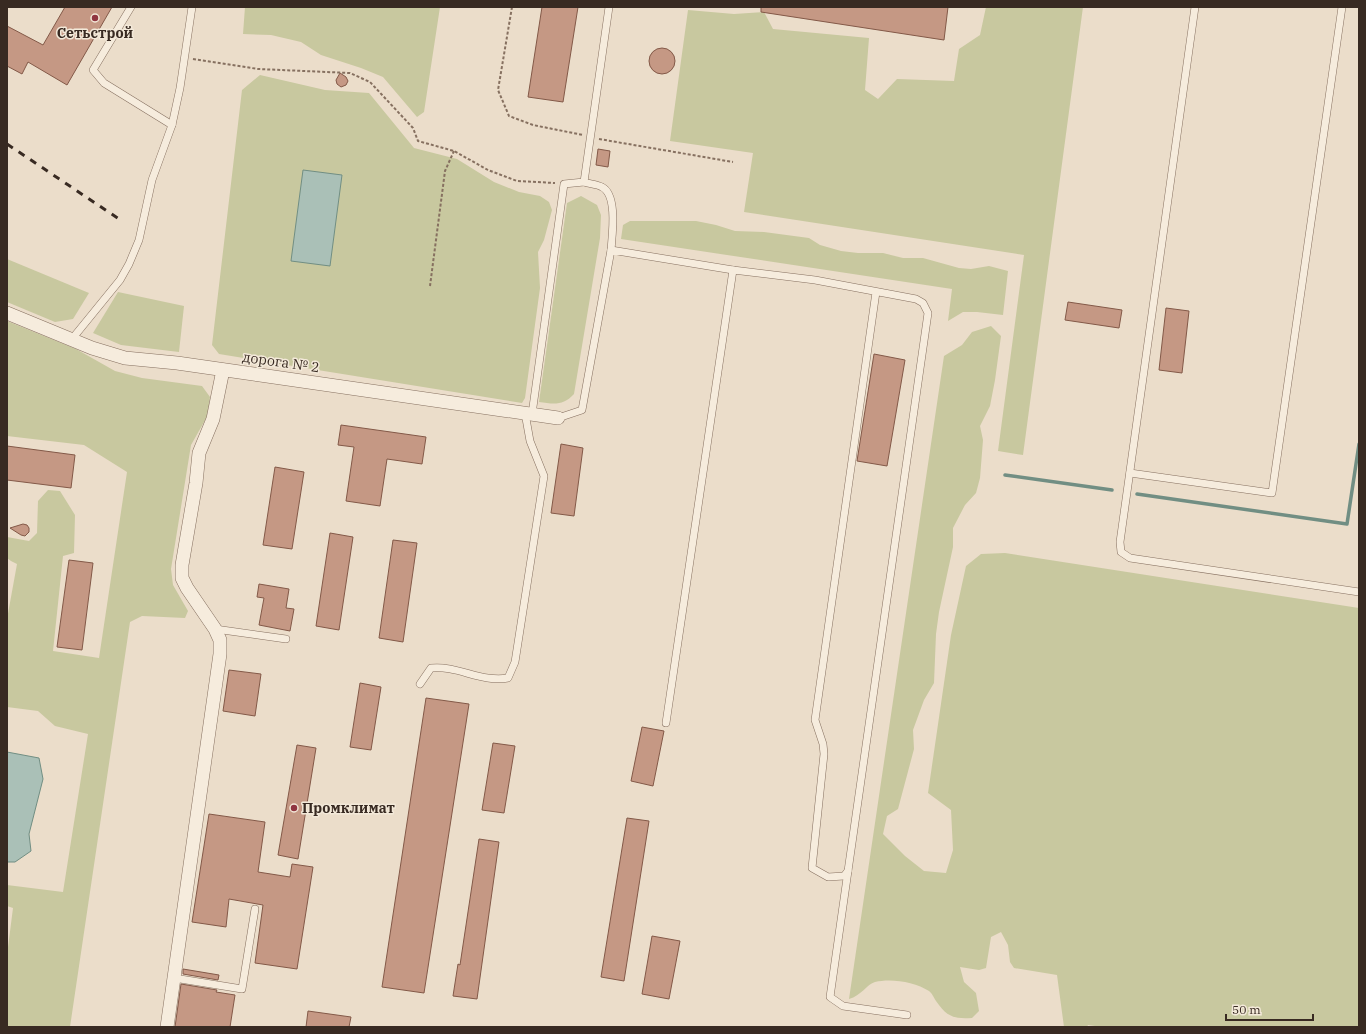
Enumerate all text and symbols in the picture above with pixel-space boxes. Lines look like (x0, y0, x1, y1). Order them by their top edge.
marker: Сетьстрой (90, 13, 100, 23)
place label: Сетьстрой (57, 24, 134, 42)
street label: дорога № 2 (241, 348, 321, 376)
place label: Промклимат (302, 799, 395, 817)
marker: Промклимат (289, 803, 299, 813)
scale bar (1226, 996, 1313, 1022)
text: 50 m (1232, 1002, 1261, 1017)

